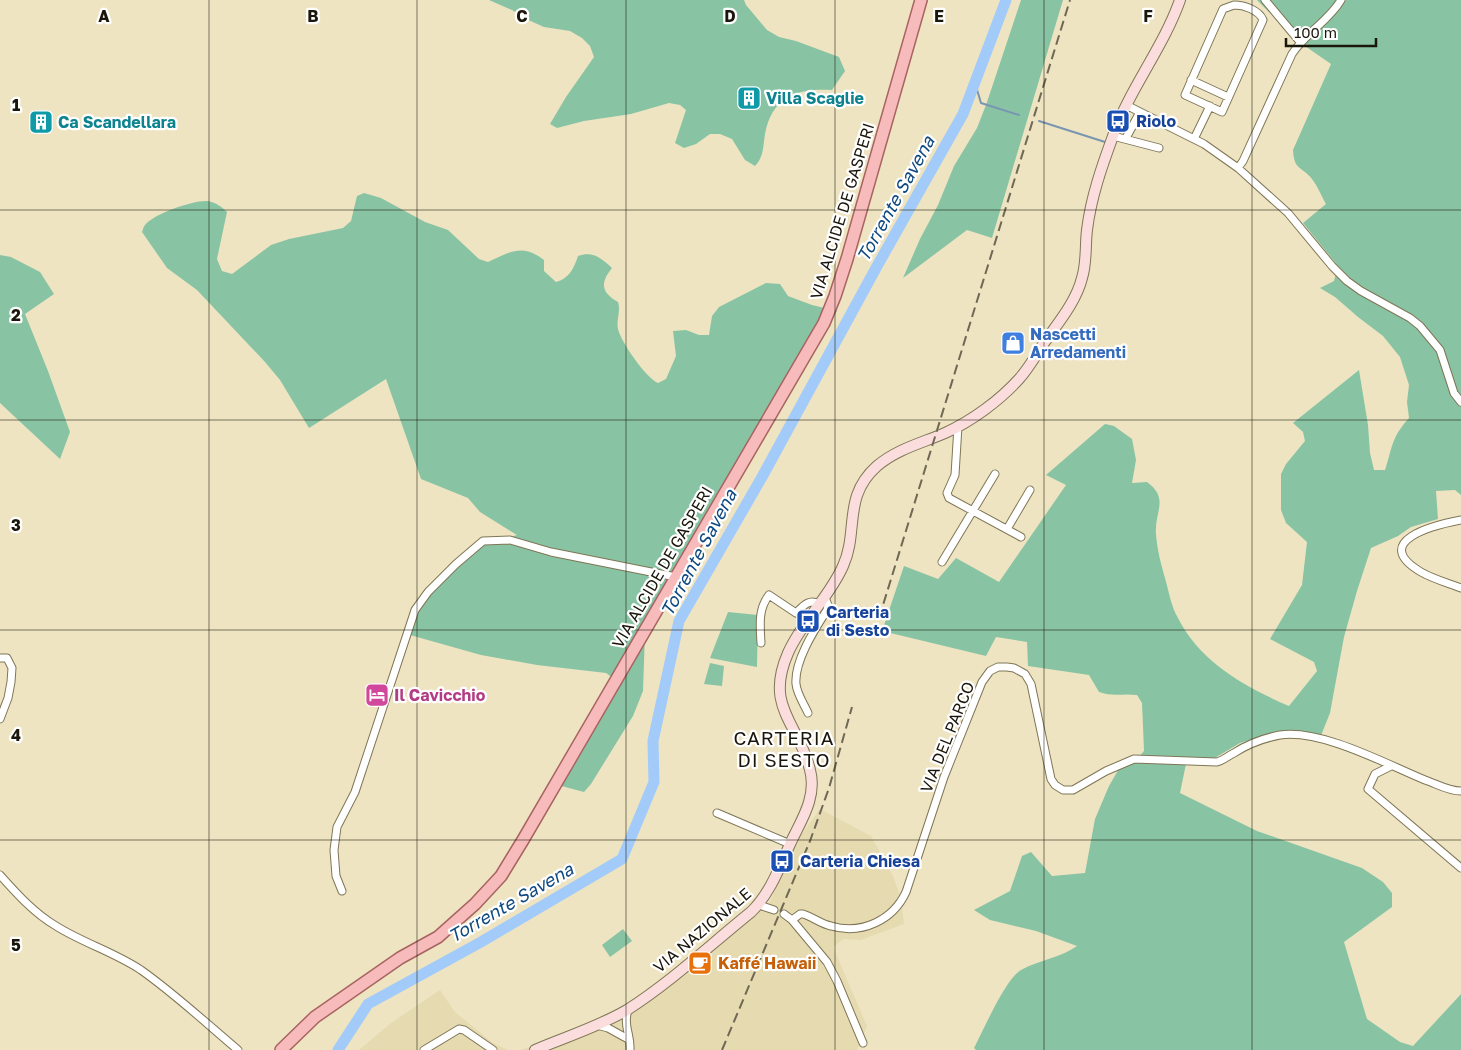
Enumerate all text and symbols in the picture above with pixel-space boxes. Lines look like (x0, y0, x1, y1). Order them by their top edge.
text: A (98, 6, 110, 26)
text: B (307, 6, 319, 26)
text: C (516, 6, 528, 26)
text: D (724, 6, 736, 26)
text: E (934, 6, 944, 26)
text: F (1143, 6, 1153, 26)
scale bar (1286, 15, 1376, 47)
text: 100 m (1294, 23, 1337, 41)
building icon: Villa Scaglie (736, 85, 762, 111)
place label: Villa Scaglie (766, 88, 864, 108)
text: 1 (12, 95, 20, 115)
bus stop icon: Riolo (1105, 108, 1131, 134)
building icon: Ca Scandellara (28, 109, 54, 135)
place label: Riolo (1136, 111, 1176, 131)
place label: Ca Scandellara (58, 112, 176, 132)
street label: VIA ALCIDE DE GASPERI (806, 120, 878, 302)
water label: Torrente Savena (851, 131, 939, 265)
text: 2 (11, 305, 21, 325)
place label: Nascetti Arredamenti (1030, 324, 1126, 362)
shop icon: Nascetti Arredamenti (1000, 330, 1026, 356)
street label: VIA ALCIDE DE GASPERI (607, 483, 717, 651)
water label: Torrente Savena (655, 485, 741, 620)
text: 3 (11, 515, 21, 535)
place label: Carteria di Sesto (826, 602, 890, 640)
bus stop icon: Carteria di Sesto (795, 608, 821, 634)
street label: VIA DEL PARCO (916, 679, 978, 795)
hotel icon: Il Cavicchio (364, 682, 390, 708)
place label: Il Cavicchio (394, 685, 486, 705)
text: 4 (11, 725, 21, 745)
district label: CARTERIA DI SESTO (734, 726, 835, 771)
bus stop icon: Carteria Chiesa (769, 848, 795, 874)
place label: Carteria Chiesa (800, 851, 920, 871)
water label: Torrente Savena (444, 857, 578, 947)
street label: VIA NAZIONALE (649, 883, 755, 977)
text: 5 (11, 935, 21, 955)
cafe icon: Kaffé Hawaii (687, 950, 713, 976)
place label: Kaffé Hawaii (718, 953, 816, 973)

